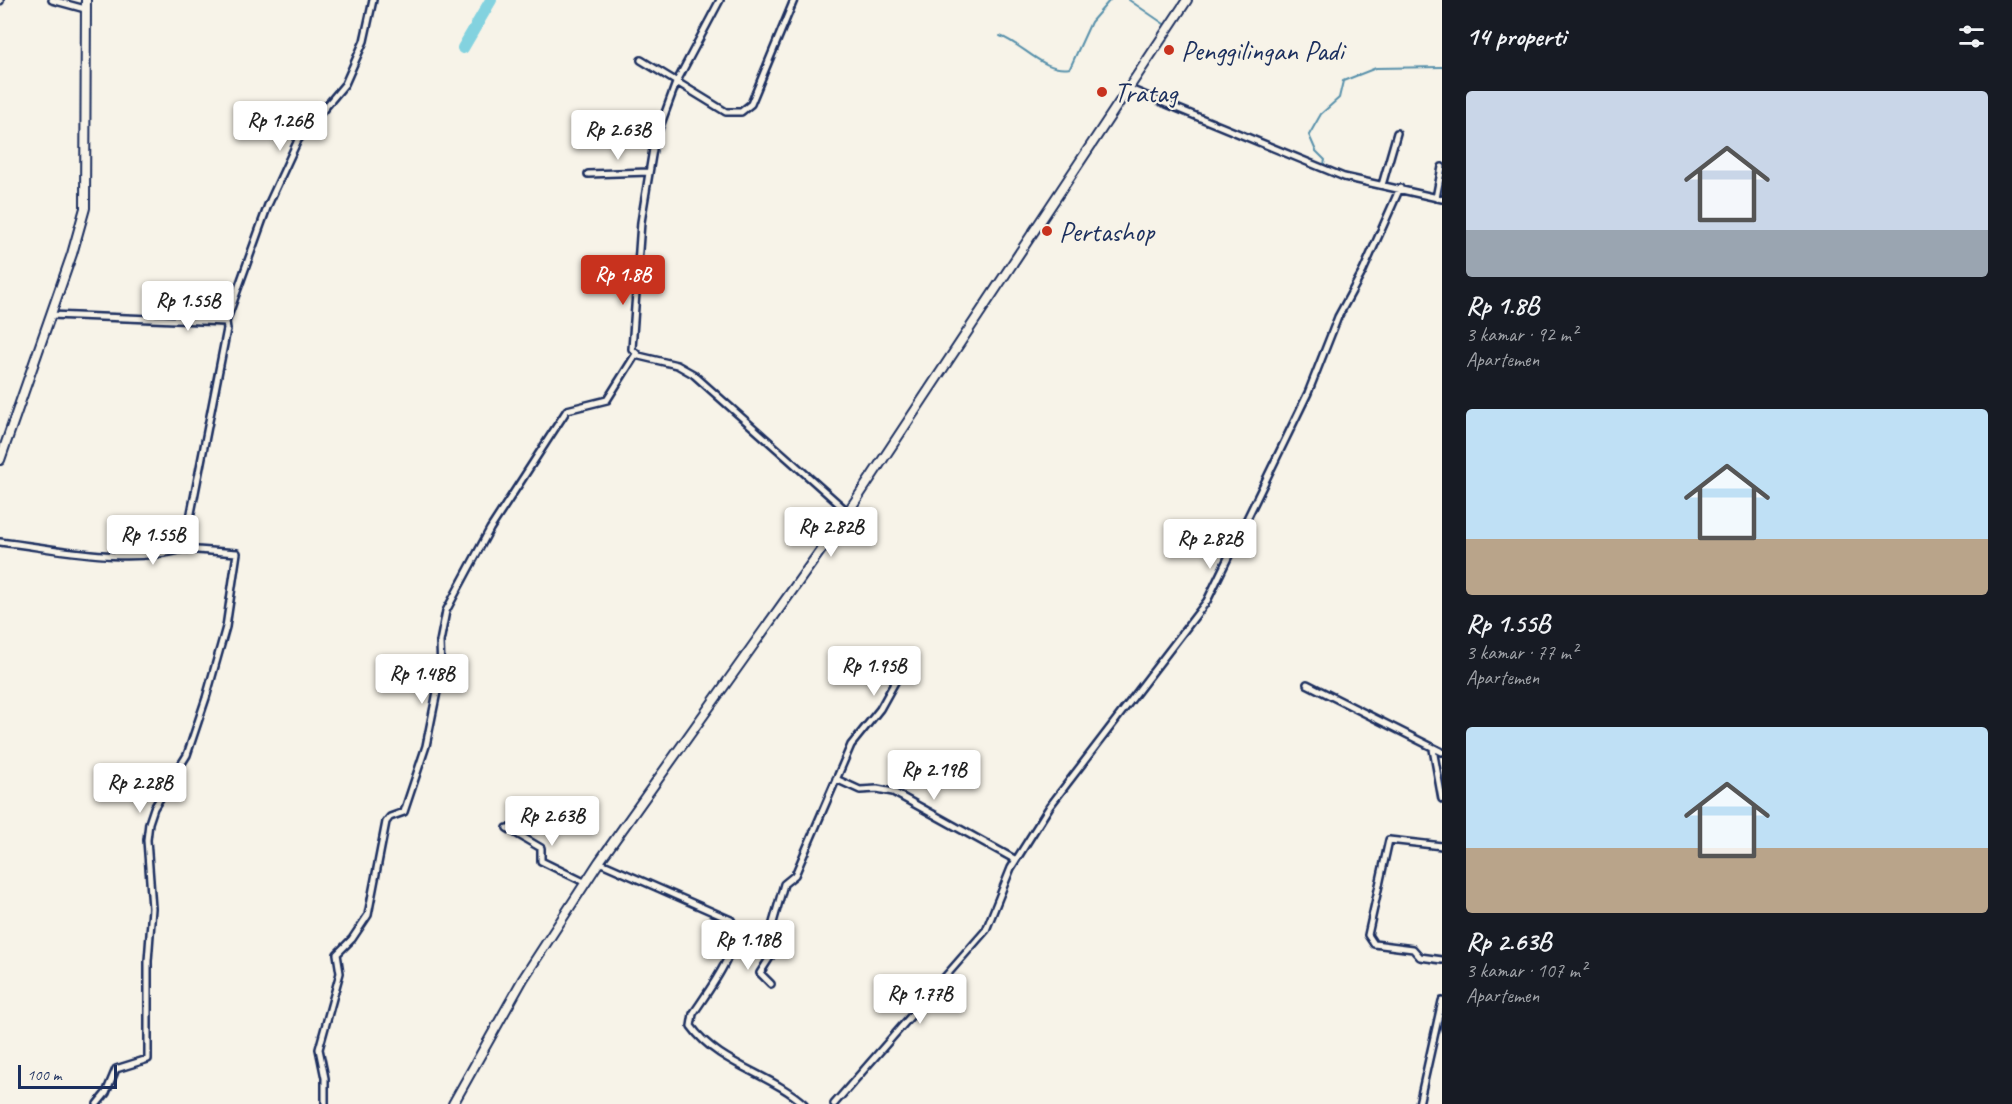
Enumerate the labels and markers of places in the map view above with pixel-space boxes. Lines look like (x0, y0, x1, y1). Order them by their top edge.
place label: Penggilingan Padi (1181, 33, 1347, 68)
marker: Penggilingan Padi (1162, 43, 1176, 57)
place label: Tratag (1114, 75, 1179, 110)
marker: Tratag (1095, 85, 1109, 99)
pin: Rp 1.26B (218, 101, 342, 152)
pin: Rp 2.63B (556, 110, 680, 161)
place label: Pertashop (1059, 214, 1156, 249)
marker: Pertashop (1040, 224, 1054, 238)
pin: Rp 1.8B (568, 255, 678, 306)
pin: Rp 1.55B (126, 281, 250, 332)
pin: Rp 2.82B (769, 507, 893, 558)
pin: Rp 1.55B (91, 515, 215, 566)
pin: Rp 2.82B (1148, 519, 1272, 570)
pin: Rp 1.95B (812, 646, 936, 697)
pin: Rp 1.48B (360, 654, 484, 705)
pin: Rp 2.19B (872, 750, 996, 801)
pin: Rp 2.28B (78, 763, 202, 814)
pin: Rp 2.63B (490, 796, 614, 847)
pin: Rp 1.18B (686, 920, 810, 971)
pin: Rp 1.77B (858, 974, 982, 1025)

